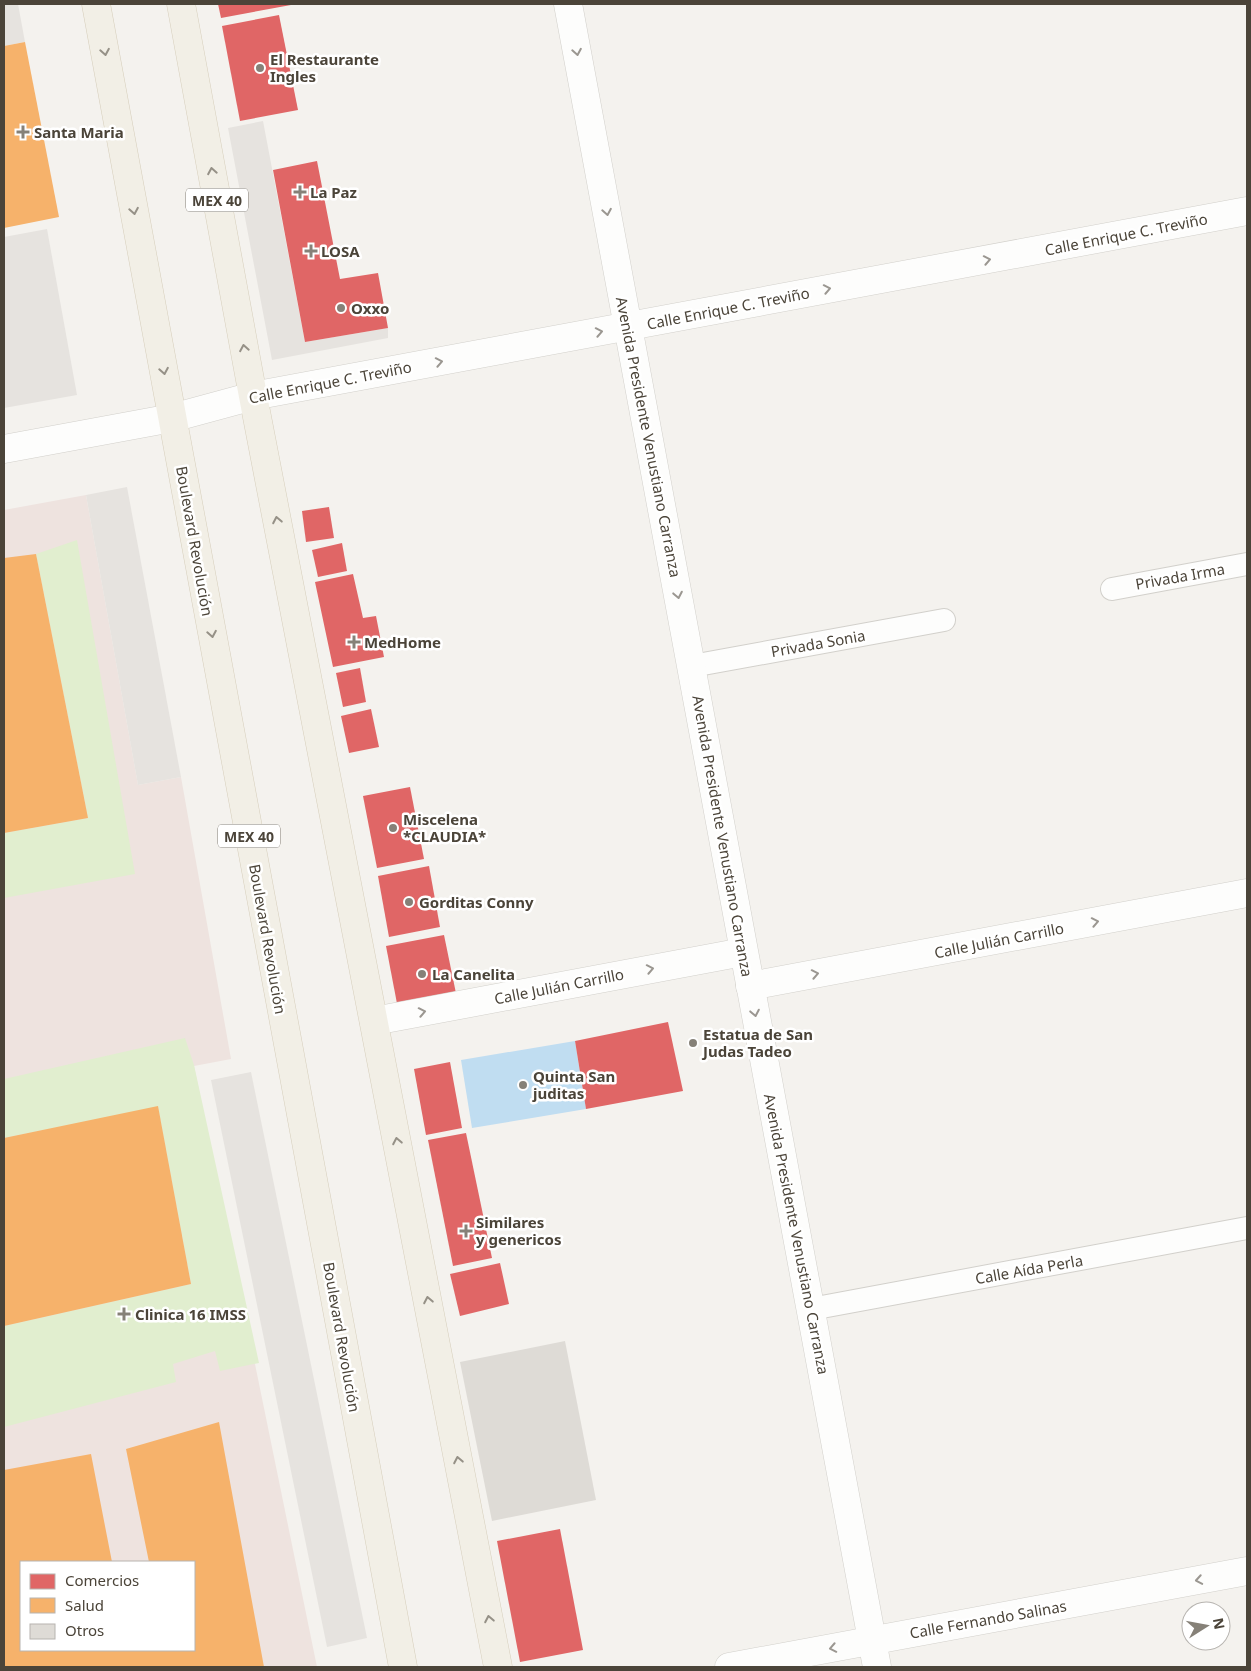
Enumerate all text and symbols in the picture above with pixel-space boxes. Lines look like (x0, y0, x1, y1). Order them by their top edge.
one-way arrow (99, 47, 109, 56)
one-way arrow (572, 47, 582, 56)
place label: El Restaurante Ingles (270, 49, 379, 86)
marker: El Restaurante Ingles (254, 62, 266, 74)
place label: Santa Maria (34, 122, 124, 142)
marker: Santa Maria (16, 125, 30, 139)
one-way arrow (207, 167, 218, 175)
place label: La Paz (310, 182, 357, 202)
marker: La Paz (294, 186, 306, 198)
road number: MEX 40 (186, 188, 248, 212)
one-way arrow (128, 207, 139, 216)
one-way arrow (601, 207, 611, 216)
street label: Calle Enrique C. Treviño (1043, 208, 1209, 260)
place label: LOSA (321, 241, 360, 261)
marker: LOSA (305, 245, 317, 257)
one-way arrow (982, 255, 991, 265)
street label: Calle Enrique C. Treviño (645, 282, 811, 334)
one-way arrow (823, 285, 832, 295)
street label: Avenida Presidente Venustiano Carranza (612, 295, 686, 579)
place label: Oxxo (351, 298, 389, 318)
marker: Oxxo (335, 302, 347, 314)
one-way arrow (594, 327, 603, 337)
one-way arrow (240, 344, 250, 352)
street label: Calle Enrique C. Treviño (247, 356, 413, 408)
one-way arrow (434, 357, 443, 367)
one-way arrow (158, 367, 168, 376)
street label: Boulevard Revolución (172, 464, 218, 618)
one-way arrow (273, 515, 283, 524)
street label: Privada Irma (1134, 558, 1226, 594)
one-way arrow (673, 591, 683, 599)
street label: Privada Sonia (769, 625, 867, 661)
one-way arrow (207, 630, 217, 639)
place label: MedHome (364, 632, 441, 652)
marker: MedHome (348, 636, 360, 648)
street label: Avenida Presidente Venustiano Carranza (688, 694, 758, 978)
place label: Miscelena *CLAUDIA* (403, 809, 486, 846)
marker: Miscelena *CLAUDIA* (387, 822, 399, 834)
road number: MEX 40 (218, 824, 280, 848)
street label: Boulevard Revolución (245, 862, 291, 1016)
place label: Gorditas Conny (419, 892, 534, 912)
marker: Gorditas Conny (403, 896, 415, 908)
one-way arrow (1091, 917, 1100, 927)
street label: Calle Julián Carrillo (932, 918, 1066, 962)
place label: La Canelita (432, 964, 515, 984)
street label: Calle Julián Carrillo (492, 964, 626, 1008)
one-way arrow (646, 964, 655, 975)
marker: La Canelita (416, 968, 428, 980)
one-way arrow (811, 969, 820, 980)
one-way arrow (417, 1007, 426, 1017)
one-way arrow (750, 1008, 760, 1017)
place label: Estatua de San Judas Tadeo (701, 1024, 813, 1061)
marker: Estatua de San Judas Tadeo (687, 1037, 699, 1049)
place label: Quinta San juditas (532, 1066, 615, 1103)
marker: Quinta San juditas (517, 1079, 529, 1091)
street label: Avenida Presidente Venustiano Carranza (760, 1092, 834, 1376)
one-way arrow (392, 1136, 403, 1145)
place label: Similares y genericos (476, 1212, 561, 1249)
marker: Similares y genericos (460, 1225, 472, 1237)
street label: Calle Aída Perla (974, 1250, 1084, 1288)
street label: Boulevard Revolución (319, 1260, 365, 1414)
one-way arrow (423, 1296, 433, 1305)
place label: Clinica 16 IMSS (135, 1304, 246, 1324)
marker: Clinica 16 IMSS (117, 1307, 131, 1321)
one-way arrow (454, 1455, 464, 1464)
legend (20, 1561, 195, 1651)
text: Comercios (65, 1570, 139, 1590)
one-way arrow (1195, 1575, 1204, 1585)
text: Salud (65, 1595, 104, 1615)
street label: Calle Fernando Salinas (908, 1595, 1068, 1643)
north arrow (1181, 1601, 1231, 1651)
one-way arrow (484, 1615, 495, 1624)
text: N (1209, 1616, 1230, 1631)
text: Otros (65, 1620, 104, 1640)
one-way arrow (829, 1642, 837, 1653)

